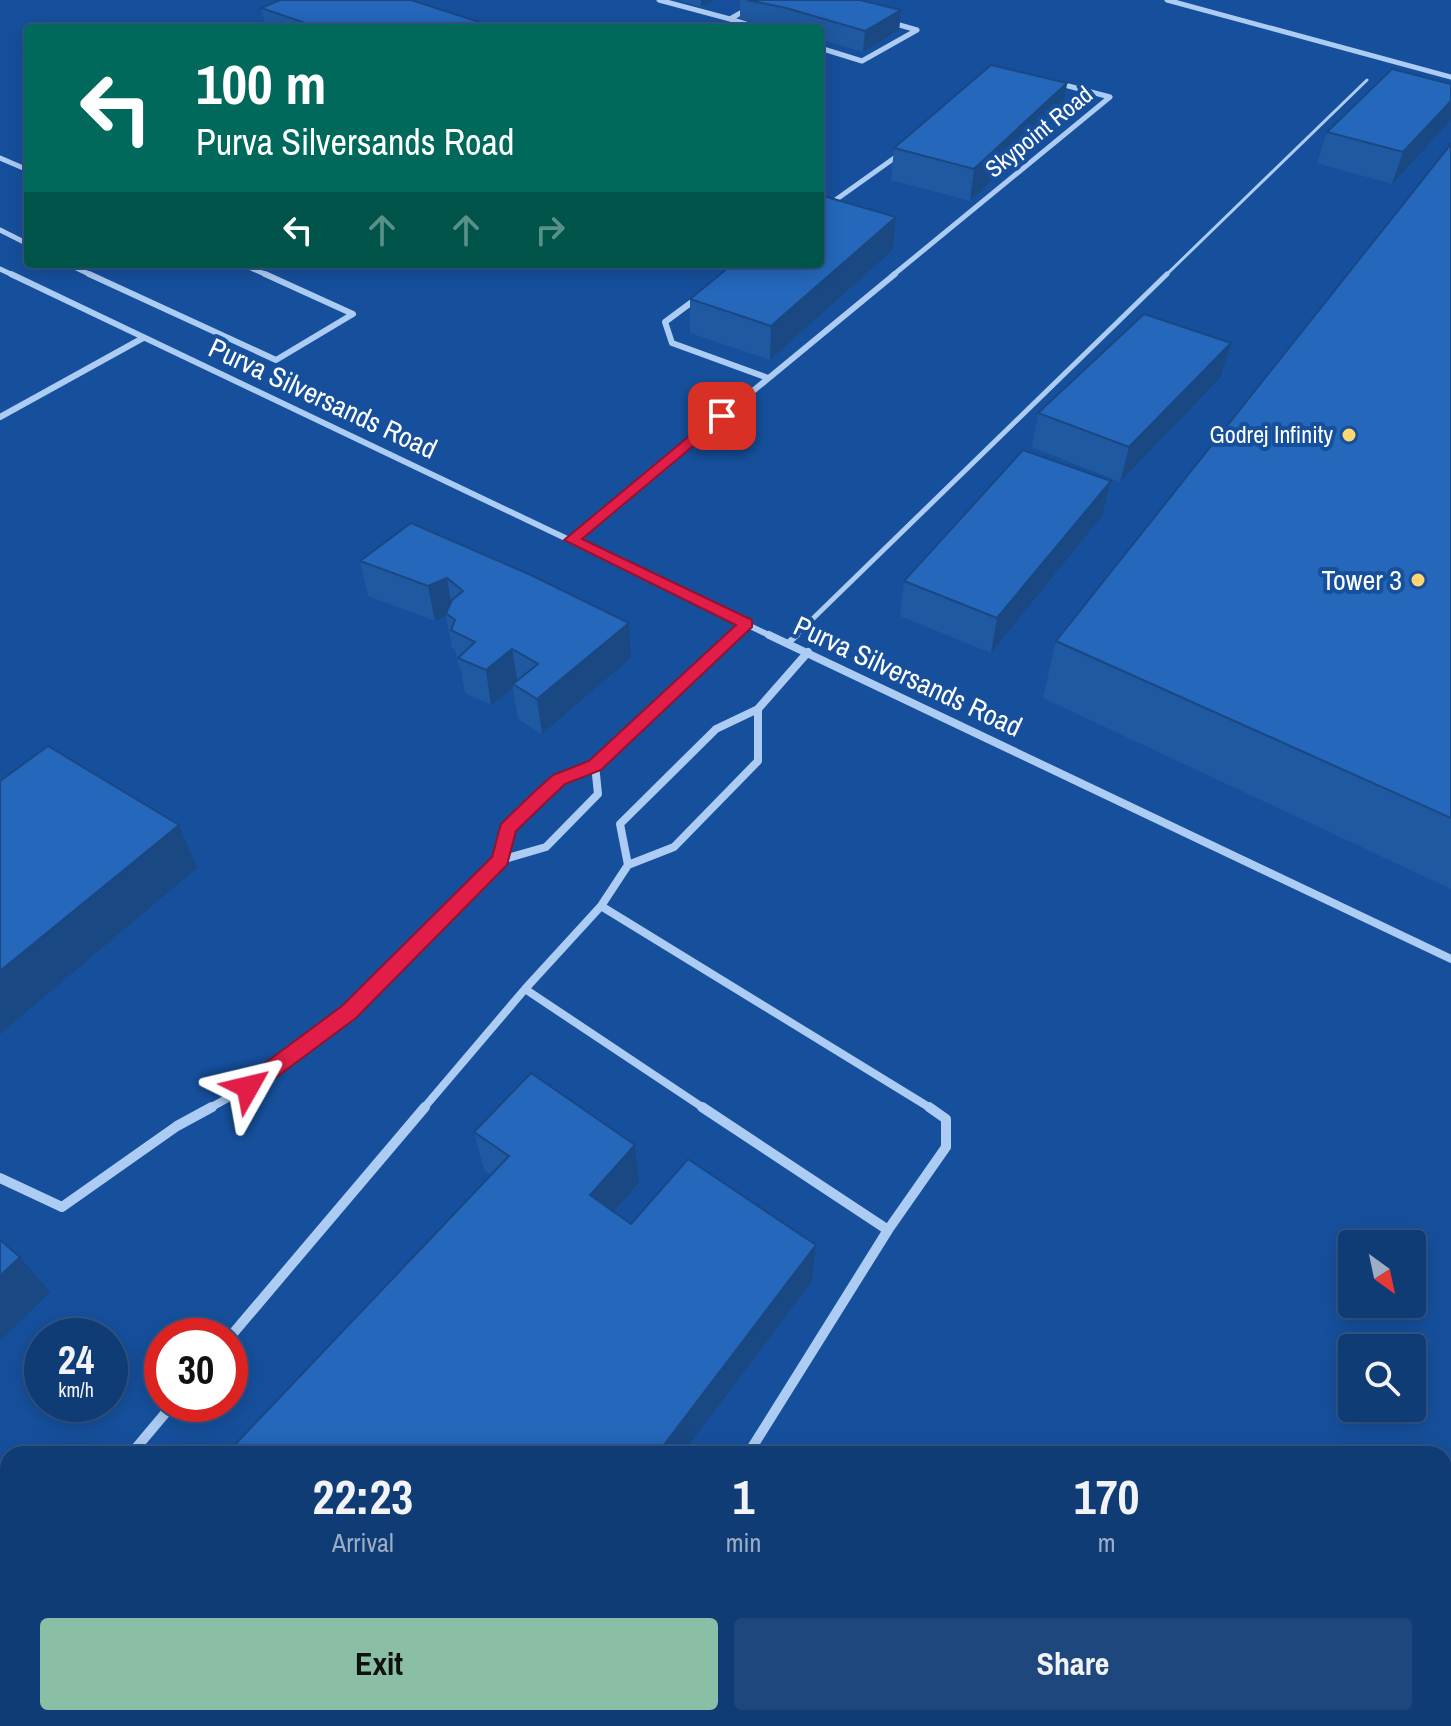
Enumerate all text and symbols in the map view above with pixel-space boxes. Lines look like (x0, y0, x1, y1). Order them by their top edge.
text: 100 m (196, 46, 326, 121)
icon: left (64, 56, 168, 160)
street label: Skypoint Road (978, 78, 1099, 184)
text: Purva Silversands Road (196, 118, 514, 166)
icon: left (276, 208, 320, 252)
icon: ahead (360, 208, 404, 252)
icon: ahead (444, 208, 488, 252)
icon: right (528, 208, 572, 252)
street label: Purva Silversands Road (203, 328, 443, 468)
pin (688, 382, 756, 450)
icon: arrive (700, 394, 744, 438)
place label: Godrej Infinity (1209, 418, 1333, 450)
marker: Godrej Infinity (1340, 426, 1358, 444)
place label: Tower 3 (1322, 561, 1402, 599)
marker: Tower 3 (1409, 571, 1427, 589)
street label: Purva Silversands Road (788, 606, 1028, 746)
position arrow (206, 1045, 290, 1129)
north arrow (1338, 1230, 1426, 1318)
map controls (1338, 1230, 1426, 1422)
speed limit sign: 30 (144, 1318, 248, 1422)
text: 24 (58, 1333, 94, 1386)
button: search (1338, 1334, 1426, 1422)
text: km/h (58, 1376, 94, 1403)
text: 22:23 (313, 1464, 413, 1529)
text: 1 (733, 1464, 754, 1529)
text: 170 (1074, 1464, 1139, 1529)
text: Arrival (332, 1525, 394, 1560)
text: min (726, 1525, 761, 1560)
text: m (1098, 1525, 1116, 1560)
button: Exit (40, 1618, 718, 1710)
button: Share (734, 1618, 1412, 1710)

